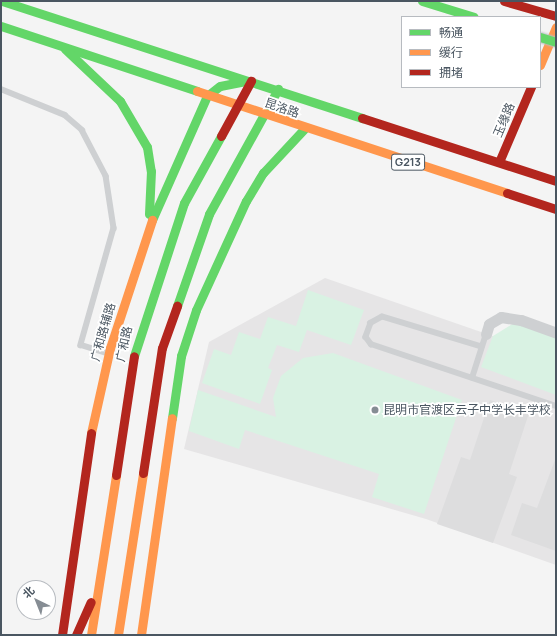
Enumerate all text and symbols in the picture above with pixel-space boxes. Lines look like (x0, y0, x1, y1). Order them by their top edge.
legend (401, 16, 541, 88)
text: 畅通 (439, 24, 463, 41)
text: 缓行 (439, 44, 463, 61)
text: 拥堵 (439, 64, 463, 81)
street label: 昆洛路 (263, 95, 301, 121)
street label: 玉缘路 (490, 101, 518, 139)
road number: G213 (391, 153, 425, 171)
street label: 广和路辅路 (88, 301, 118, 363)
street label: 广和路 (113, 325, 135, 363)
place label: 昆明市官渡区云子中学长丰学校 (383, 403, 551, 417)
marker: 昆明市官渡区云子中学长丰学校 (370, 405, 380, 415)
north arrow (16, 580, 56, 620)
text: 北 (19, 582, 37, 601)

